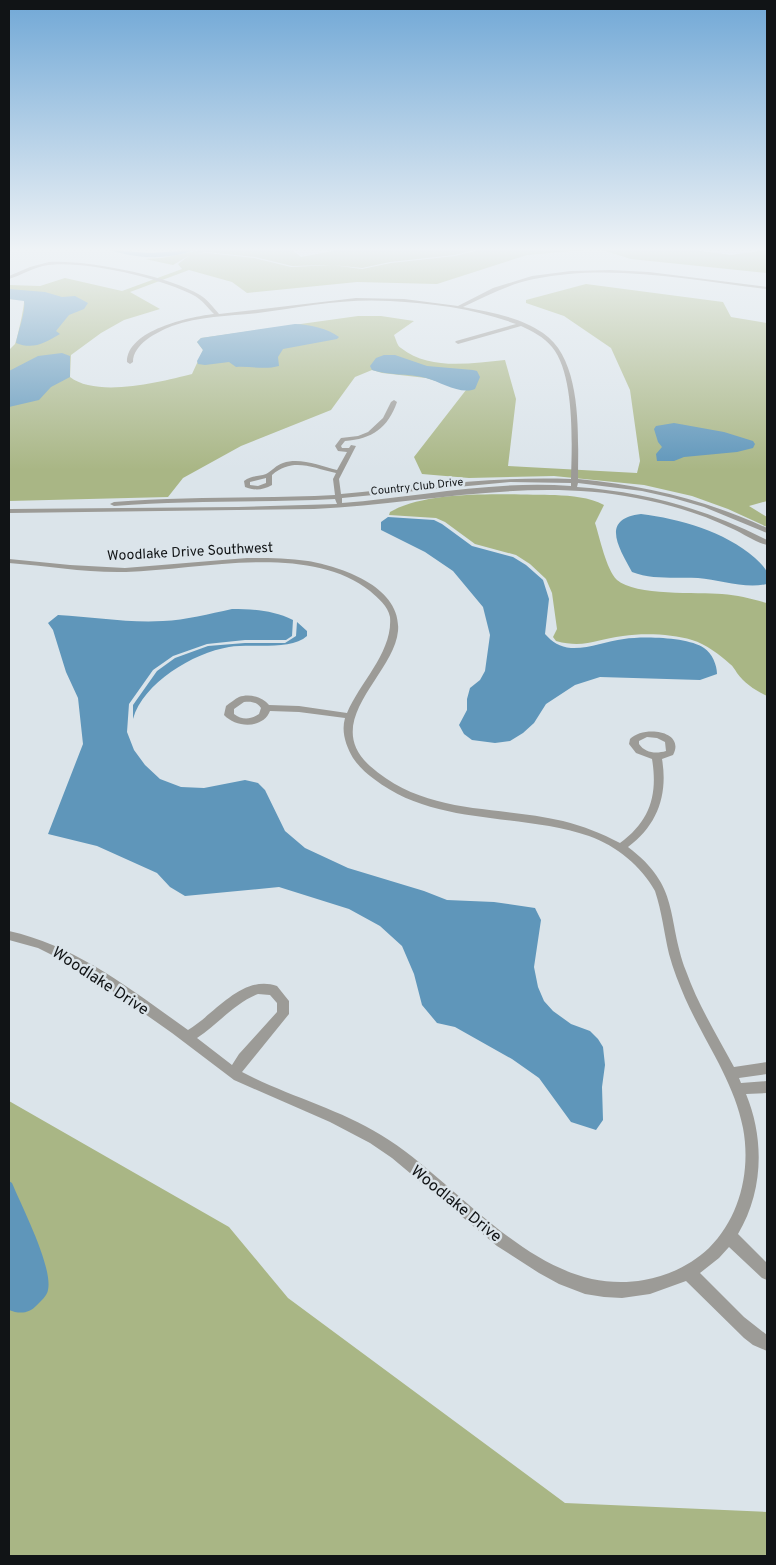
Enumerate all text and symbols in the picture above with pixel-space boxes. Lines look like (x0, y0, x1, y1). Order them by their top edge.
street label: Country Club Drive (370, 475, 464, 499)
street label: Woodlake Drive Southwest (107, 540, 274, 565)
street label: Woodlake Drive (48, 943, 152, 1020)
street label: Woodlake Drive (406, 1162, 505, 1247)

